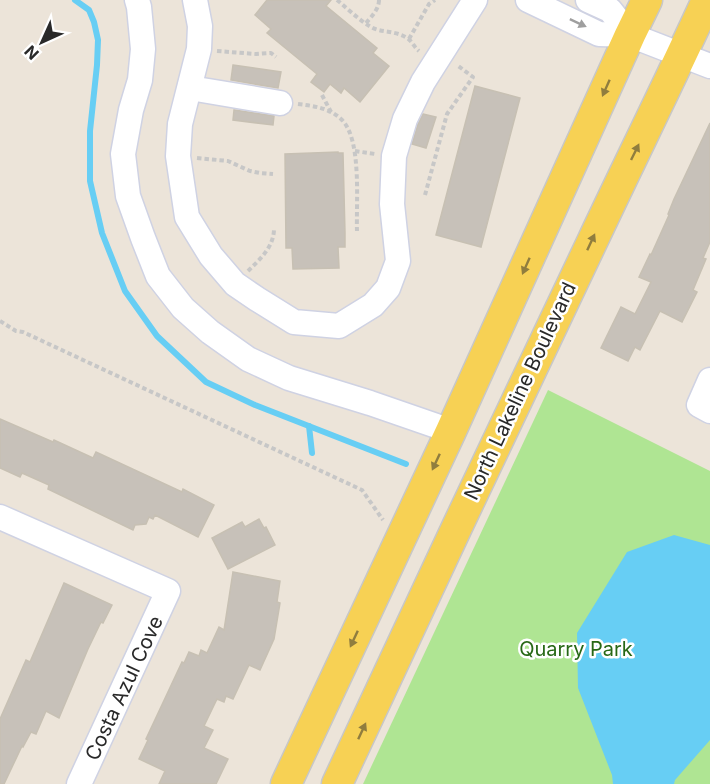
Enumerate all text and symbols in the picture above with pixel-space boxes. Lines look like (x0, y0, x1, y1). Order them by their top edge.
north arrow (12, 12, 72, 72)
one-way arrow (569, 19, 586, 28)
text: N (20, 41, 43, 64)
one-way arrow (601, 80, 611, 98)
one-way arrow (630, 143, 640, 160)
one-way arrow (587, 234, 596, 251)
one-way arrow (521, 257, 530, 274)
street label: North Lakeline Boulevard (459, 278, 581, 504)
one-way arrow (432, 454, 441, 471)
street label: Costa Azul Cove (80, 612, 168, 764)
one-way arrow (349, 631, 358, 648)
park label: Quarry Park (519, 637, 633, 661)
one-way arrow (357, 722, 366, 739)

